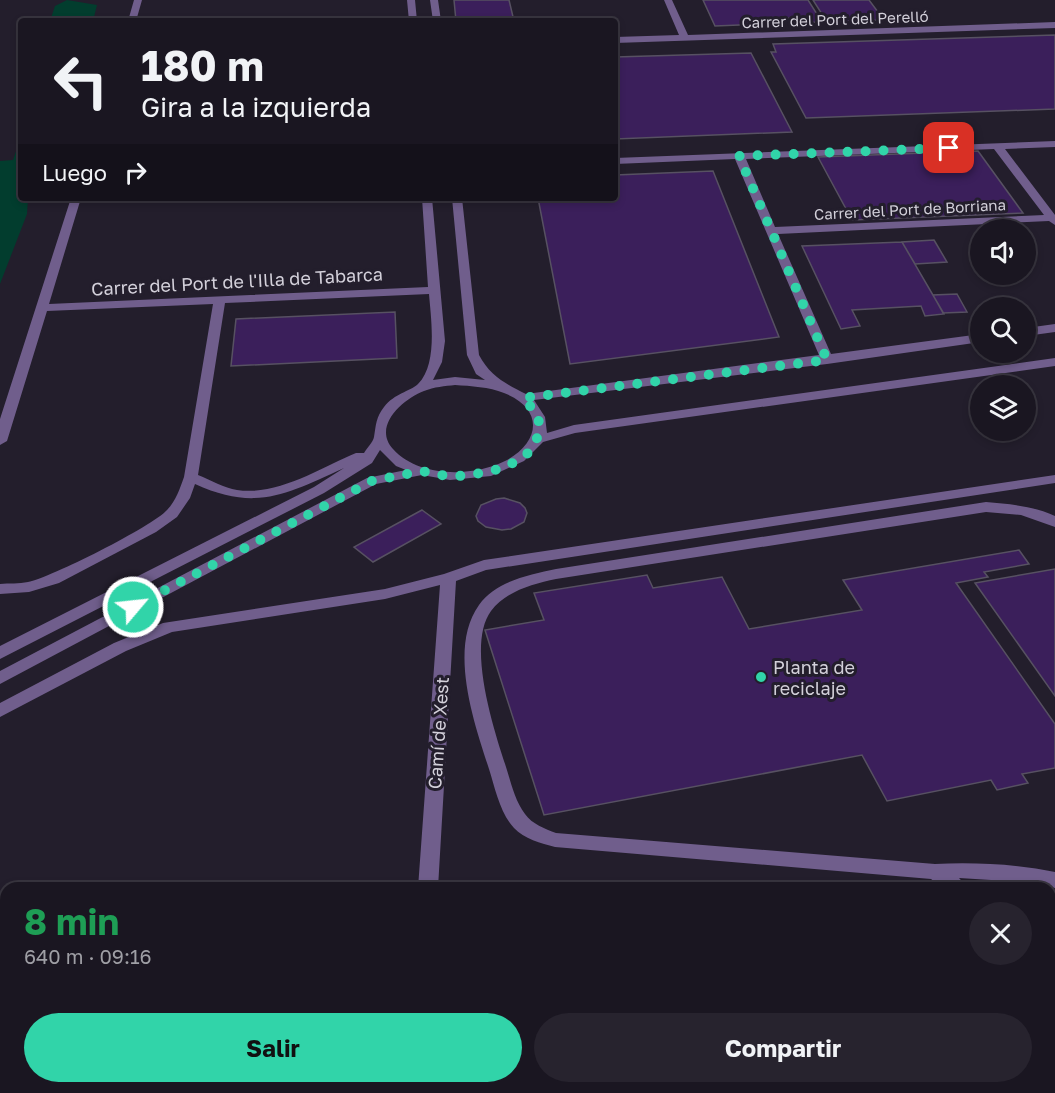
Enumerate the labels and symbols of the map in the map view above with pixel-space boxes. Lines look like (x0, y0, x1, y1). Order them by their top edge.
street label: Carrer del Port del Perelló (741, 7, 929, 31)
pin (923, 122, 974, 173)
street label: Carrer del Port de Borriana (814, 195, 1006, 223)
street label: Carrer del Port de l'Illa de Tabarca (91, 262, 383, 300)
position arrow (101, 575, 165, 639)
place label: Planta de reciclaje (773, 656, 855, 699)
marker: Planta de reciclaje (754, 670, 768, 684)
street label: Camí de Xest (423, 676, 453, 790)

